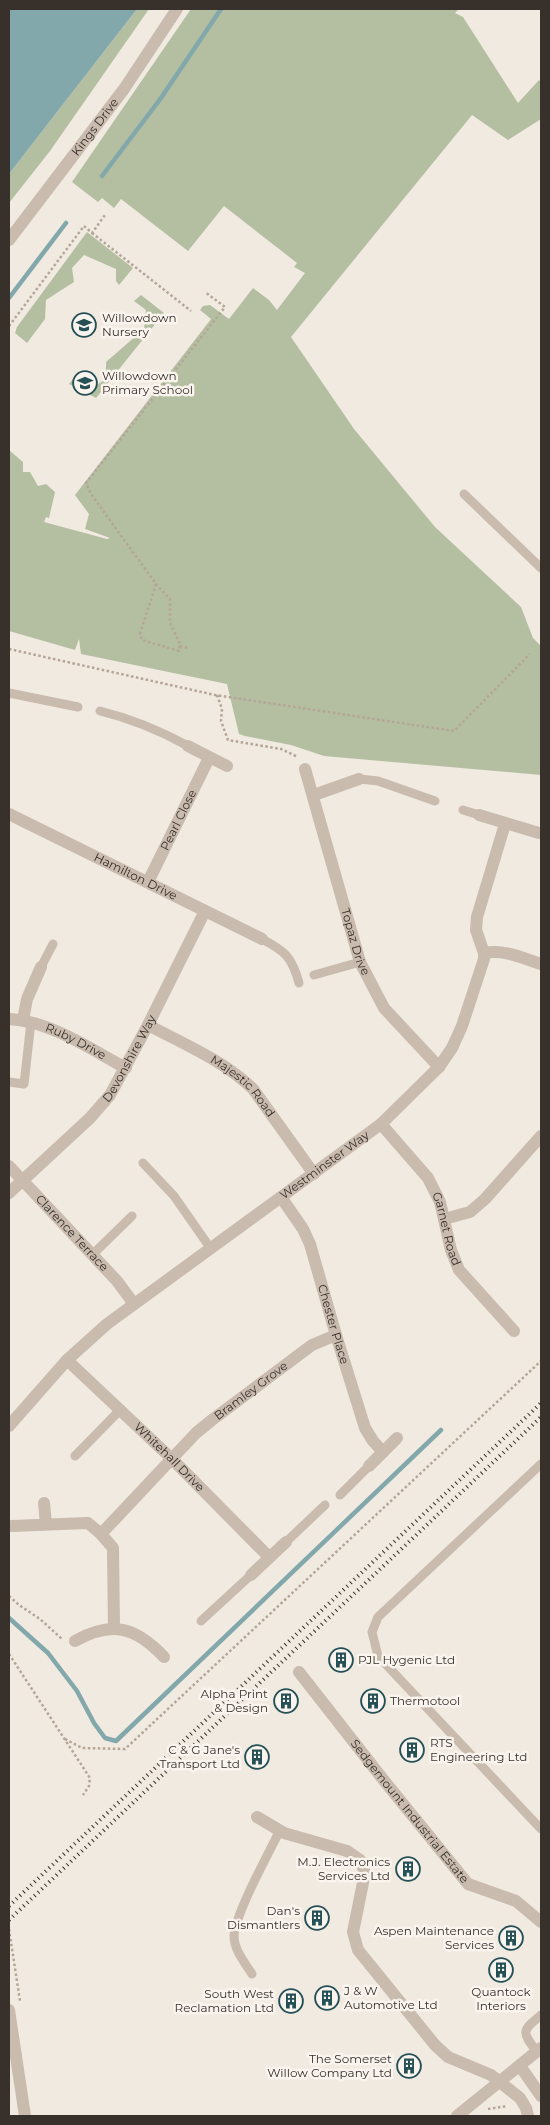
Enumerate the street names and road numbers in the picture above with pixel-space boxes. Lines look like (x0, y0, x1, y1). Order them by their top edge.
street label: Kings Drive (68, 95, 121, 159)
street label: Pearl Close (157, 787, 199, 853)
street label: Hamilton Drive (92, 849, 180, 903)
street label: Topaz Drive (338, 906, 374, 978)
street label: Devonshire Way (99, 1012, 159, 1105)
street label: Ruby Drive (44, 1020, 109, 1063)
street label: Majestic Road (208, 1052, 279, 1120)
street label: Westminster Way (277, 1127, 372, 1202)
street label: Garnet Road (429, 1189, 464, 1268)
street label: Clarence Terrace (33, 1191, 112, 1274)
street label: Chester Place (315, 1283, 353, 1366)
street label: Bramley Grove (211, 1358, 290, 1423)
street label: Whitehall Drive (131, 1419, 208, 1494)
street label: Sedgemount Industrial Estate (348, 1736, 472, 1886)

